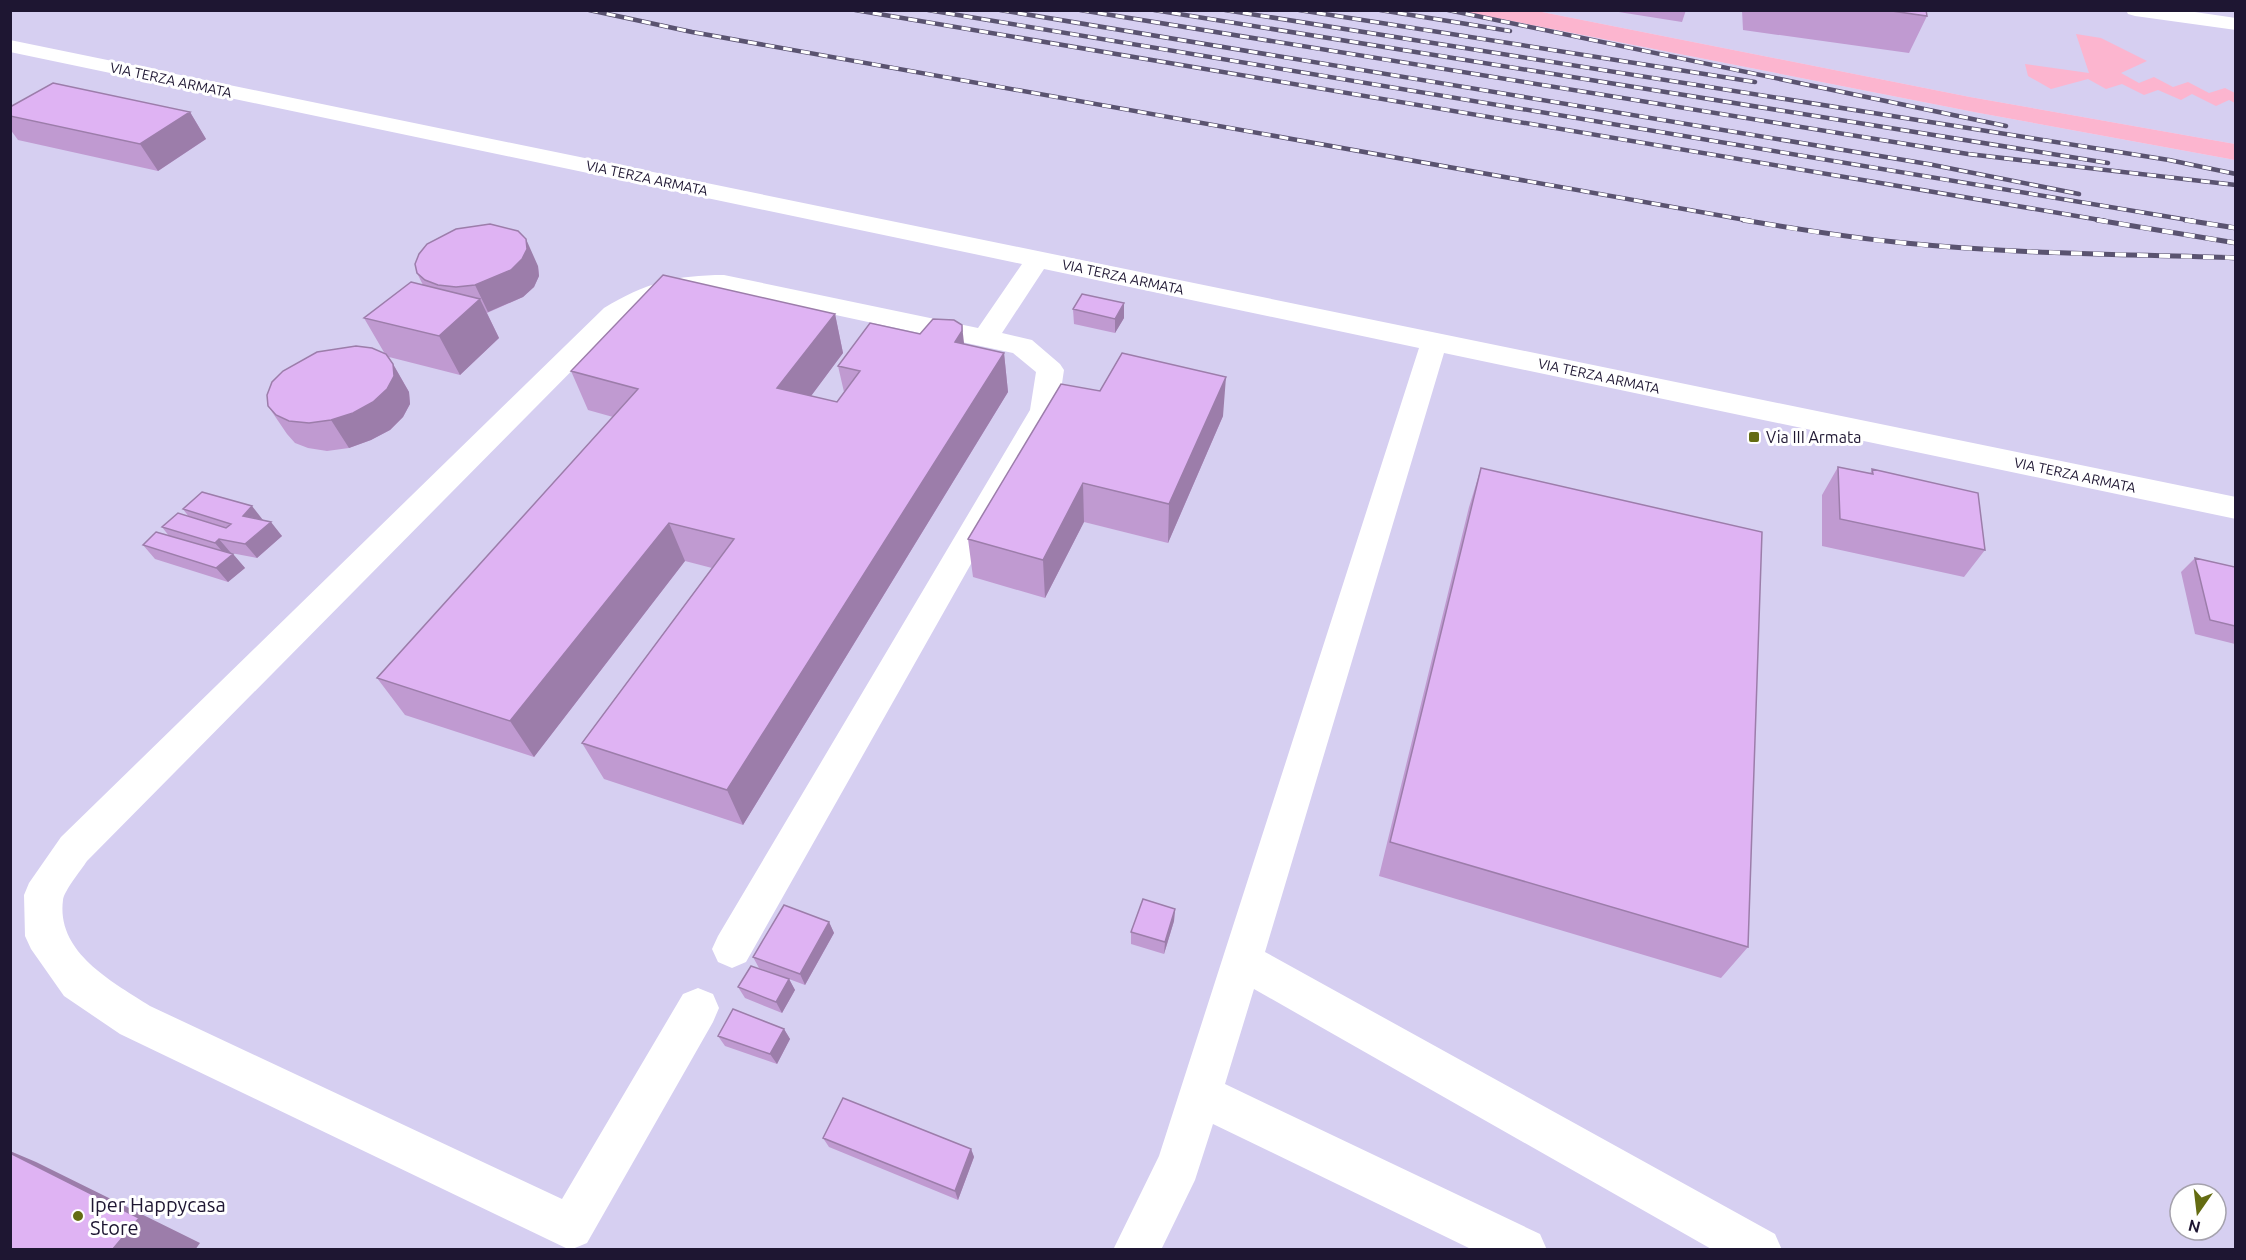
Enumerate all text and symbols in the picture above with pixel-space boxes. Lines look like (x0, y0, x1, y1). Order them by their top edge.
street label: VIA TERZA ARMATA (109, 59, 233, 101)
street label: VIA TERZA ARMATA (585, 157, 709, 199)
street label: VIA TERZA ARMATA (1061, 256, 1185, 298)
street label: VIA TERZA ARMATA (1537, 355, 1661, 397)
place label: Via III Armata (1766, 428, 1861, 446)
marker: Via III Armata (1747, 430, 1761, 444)
street label: VIA TERZA ARMATA (2013, 454, 2137, 496)
north arrow (2168, 1182, 2228, 1242)
place label: Iper Happycasa Store (90, 1193, 226, 1239)
marker: Iper Happycasa Store (71, 1209, 85, 1223)
text: N (2186, 1216, 2202, 1237)

